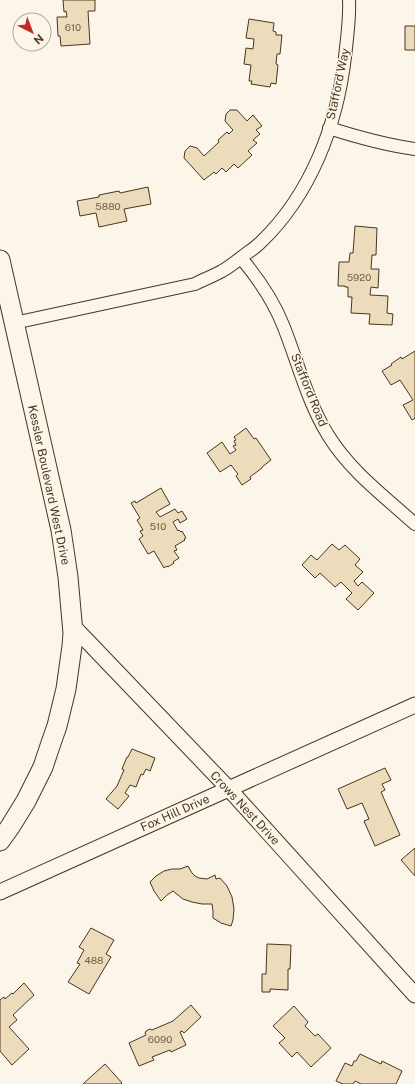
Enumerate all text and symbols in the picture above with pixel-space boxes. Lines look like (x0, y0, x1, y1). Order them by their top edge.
north arrow (12, 12, 52, 52)
house number: 610 (65, 21, 81, 33)
text: N (31, 32, 46, 47)
street label: Stafford Way (324, 46, 353, 121)
house number: 5880 (95, 200, 121, 212)
house number: 5920 (347, 271, 371, 283)
street label: Stafford Road (288, 351, 330, 429)
street label: Kessler Boulevard West Drive (25, 404, 73, 566)
house number: 510 (150, 520, 166, 532)
street label: Crows Nest Drive (207, 768, 283, 848)
street label: Fox Hill Drive (138, 791, 212, 834)
house number: 488 (84, 954, 104, 966)
house number: 6090 (148, 1033, 172, 1045)

